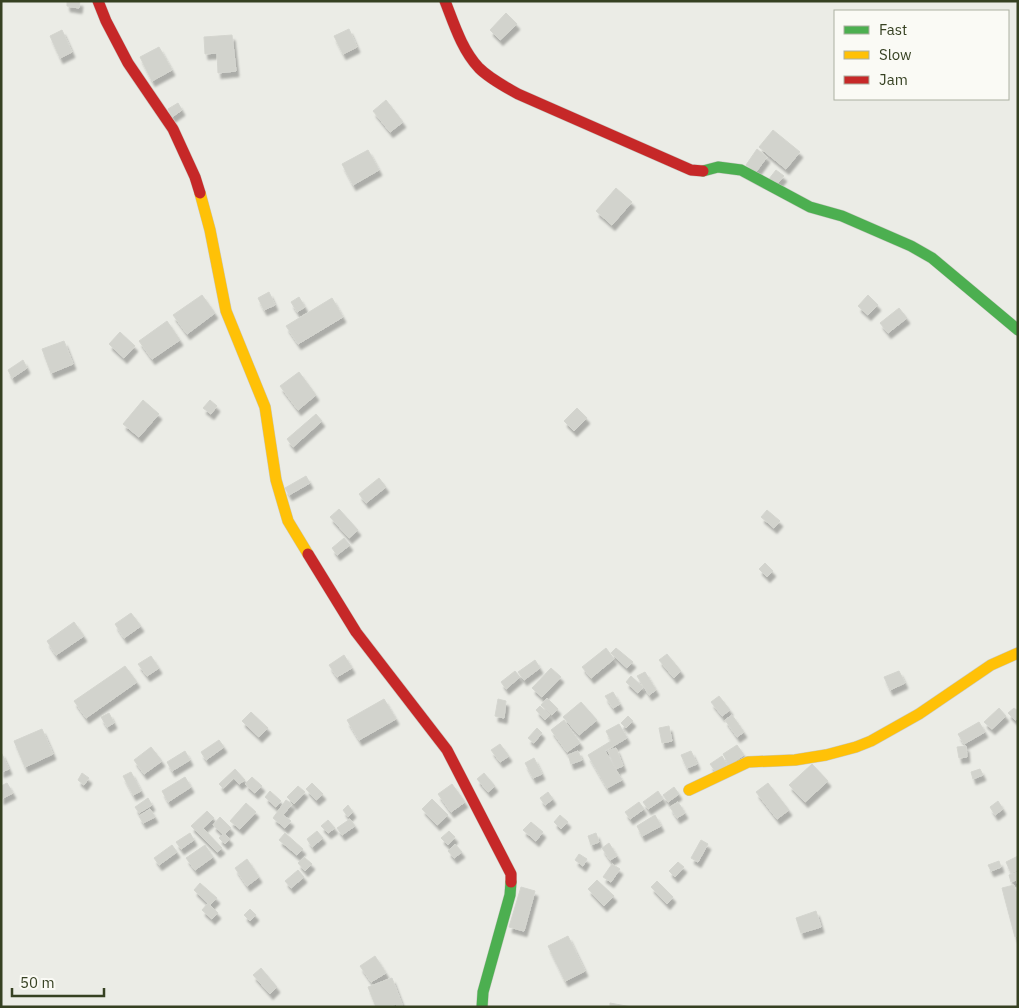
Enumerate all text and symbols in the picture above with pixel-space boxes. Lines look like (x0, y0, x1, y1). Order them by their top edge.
legend (834, 10, 1009, 100)
text: Fast (879, 20, 907, 39)
text: Slow (879, 45, 912, 64)
text: Jam (879, 70, 908, 89)
scale bar (12, 966, 105, 998)
text: 50 m (20, 973, 55, 992)

